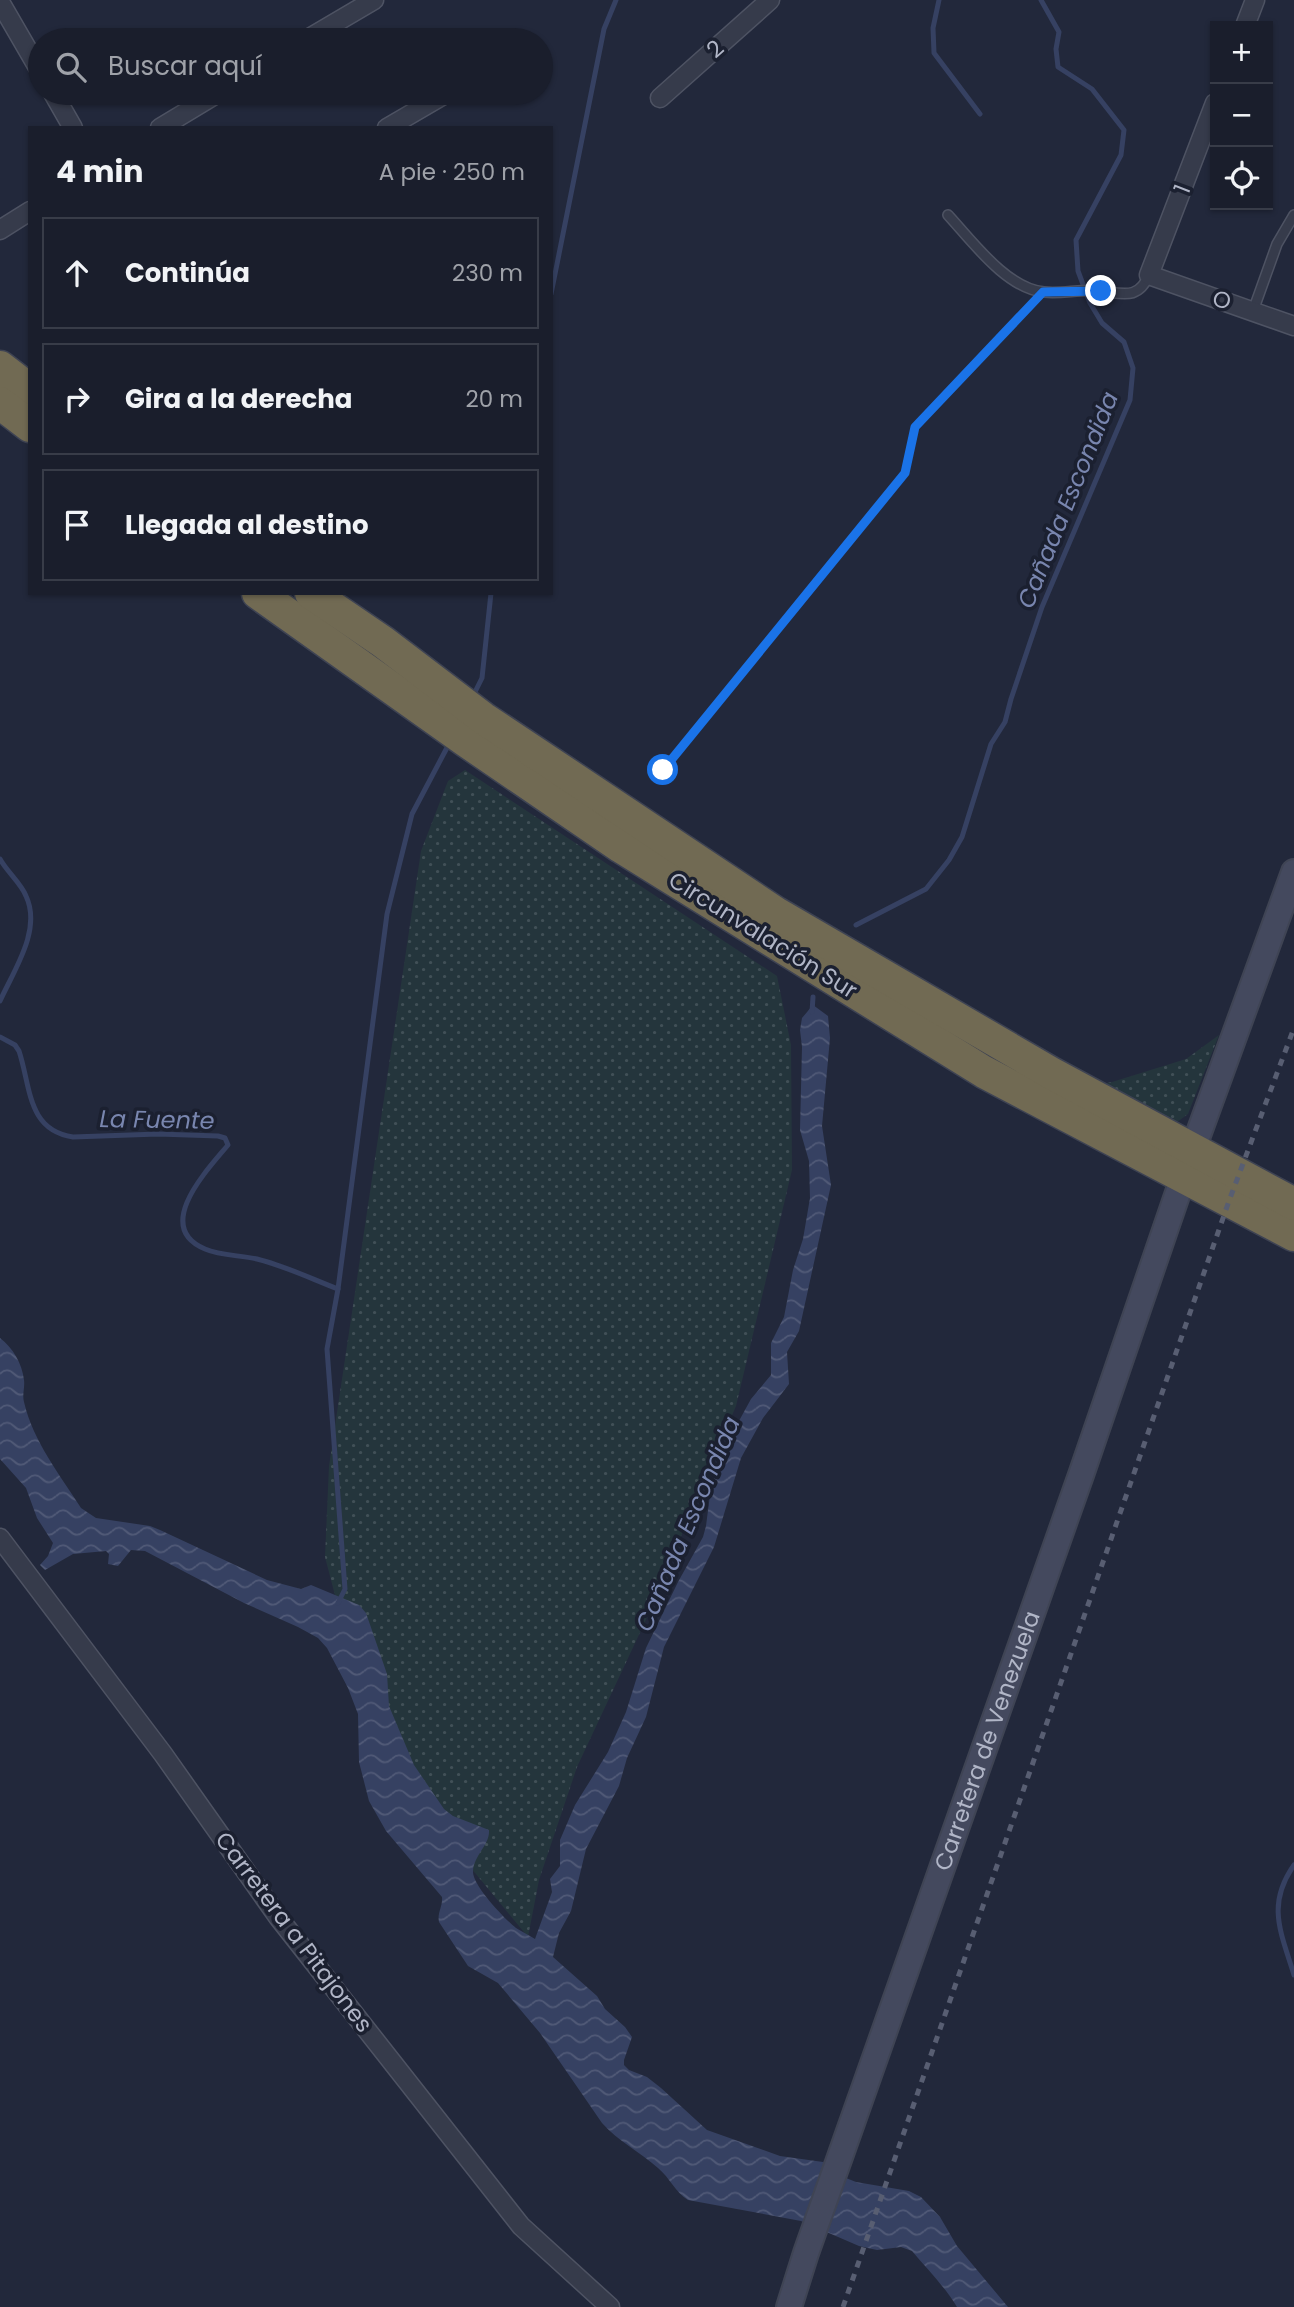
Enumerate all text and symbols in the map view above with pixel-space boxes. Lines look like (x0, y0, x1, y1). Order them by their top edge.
map controls (1210, 21, 1273, 210)
button: + (1210, 21, 1273, 84)
search box (28, 28, 553, 105)
street label: 2 (699, 33, 731, 65)
icon: search (52, 48, 90, 86)
text: Buscar aquí (108, 48, 262, 84)
button: − (1210, 84, 1273, 147)
button: locate (1210, 147, 1273, 210)
text: 4 min (56, 150, 144, 193)
text: A pie · 250 m (379, 156, 525, 188)
street label: 1 (1166, 180, 1198, 198)
icon: ahead (58, 254, 96, 292)
text: Continúa (125, 255, 250, 291)
text: 230 m (452, 257, 523, 289)
route end (1085, 275, 1116, 306)
street label: O (1208, 282, 1236, 318)
icon: right (58, 380, 96, 418)
text: Gira a la derecha (125, 381, 353, 417)
text: 20 m (465, 383, 523, 415)
water label: Cañada Escondida (1009, 387, 1126, 613)
icon: arrive (58, 506, 96, 544)
text: Llegada al destino (125, 507, 369, 543)
route start (647, 754, 678, 785)
street label: Circunvalación Sur (662, 864, 864, 1006)
water label: La Fuente (99, 1102, 215, 1137)
water label: Cañada Escondida (627, 1411, 748, 1636)
street label: Carretera de Venezuela (926, 1607, 1048, 1875)
street label: Carretera a Pitajones (208, 1825, 380, 2039)

